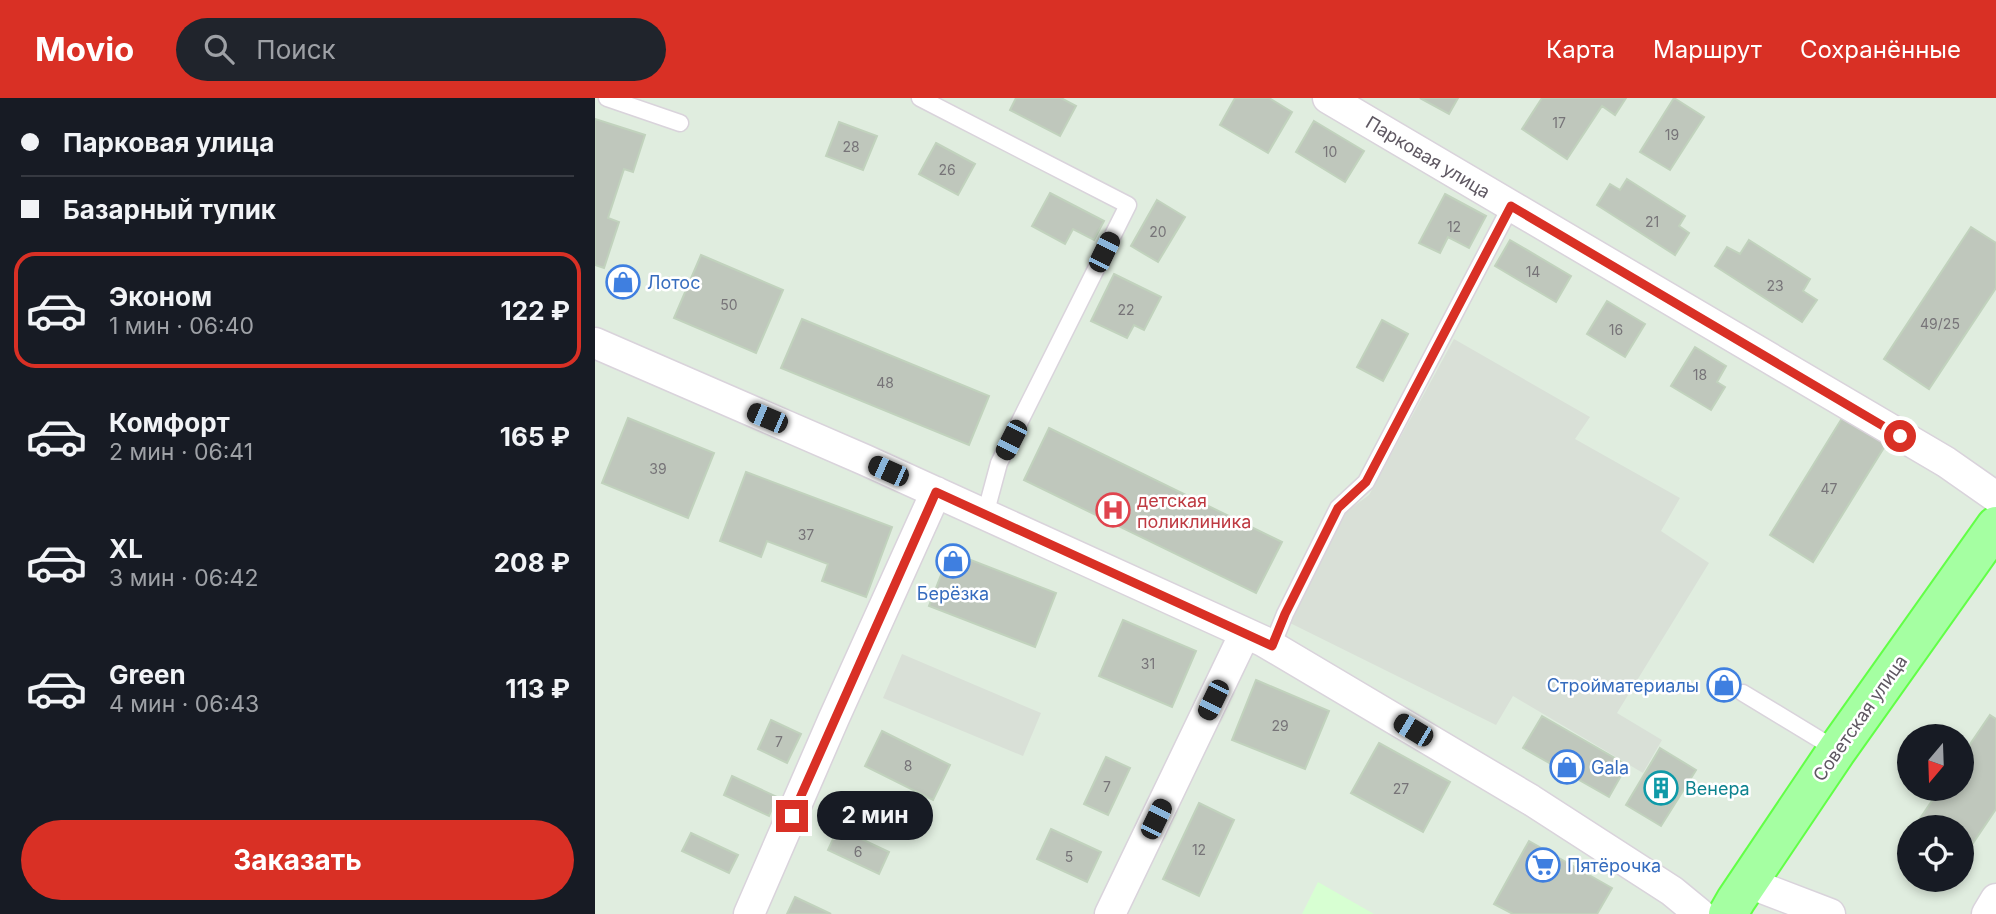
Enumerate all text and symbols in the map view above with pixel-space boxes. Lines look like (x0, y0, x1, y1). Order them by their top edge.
search box (176, 18, 666, 81)
text: Movio (35, 29, 134, 69)
icon: search (200, 30, 238, 68)
text: Поиск (256, 34, 336, 65)
text: Карта (1546, 35, 1615, 64)
text: Маршрут (1653, 35, 1762, 64)
text: Сохранённые (1800, 35, 1961, 64)
street label: Парковая улица (1362, 112, 1494, 202)
house number: 17 (1552, 114, 1566, 131)
house number: 19 (1665, 126, 1679, 143)
text: Парковая улица (63, 127, 274, 158)
house number: 28 (842, 138, 860, 155)
house number: 10 (1323, 143, 1337, 160)
house number: 26 (938, 161, 956, 178)
text: Базарный тупик (63, 194, 276, 225)
house number: 21 (1645, 213, 1659, 230)
house number: 12 (1447, 218, 1461, 235)
house number: 20 (1149, 223, 1167, 240)
car (1086, 229, 1123, 275)
shop icon: Лотос (604, 263, 642, 301)
house number: 14 (1526, 263, 1540, 280)
place label: Лотос (647, 272, 700, 293)
house number: 23 (1766, 277, 1784, 294)
icon: car (25, 279, 88, 342)
text: Эконом (109, 281, 212, 312)
text: 122 ₽ (501, 295, 570, 326)
house number: 50 (720, 296, 738, 313)
house number: 22 (1117, 301, 1135, 318)
text: 1 мин · 06:40 (109, 312, 254, 340)
house number: 49/25 (1920, 315, 1960, 332)
house number: 16 (1609, 321, 1623, 338)
house number: 18 (1693, 366, 1707, 383)
house number: 48 (876, 374, 894, 391)
car (744, 400, 791, 436)
icon: car (25, 405, 88, 468)
text: Комфорт (109, 407, 230, 438)
car (993, 417, 1030, 463)
route start (1884, 420, 1916, 452)
text: 165 ₽ (500, 421, 570, 452)
text: 2 мин · 06:41 (109, 438, 253, 466)
car (865, 453, 912, 489)
house number: 39 (649, 460, 667, 477)
house number: 47 (1821, 480, 1838, 497)
place label: детская поликлиника (1137, 490, 1251, 532)
hospital icon: детская поликлиника (1094, 491, 1132, 529)
house number: 37 (798, 526, 814, 543)
icon: car (25, 531, 88, 594)
text: XL (109, 533, 143, 564)
shop icon: Берёзка (934, 542, 972, 580)
text: 208 ₽ (494, 547, 570, 578)
text: 3 мин · 06:42 (109, 564, 258, 592)
place label: Берёзка (917, 583, 989, 604)
street label: Советская улица (1809, 651, 1911, 785)
house number: 31 (1141, 655, 1155, 672)
icon: car (25, 657, 88, 720)
text: Green (109, 659, 186, 690)
shop icon: Стройматериалы (1705, 666, 1743, 704)
text: 113 ₽ (505, 673, 570, 704)
place label: Стройматериалы (1547, 675, 1699, 696)
car (1195, 677, 1232, 723)
text: 4 мин · 06:43 (109, 690, 259, 718)
car (1390, 710, 1437, 750)
house number: 29 (1271, 717, 1289, 734)
north arrow (1897, 724, 1974, 802)
map controls (1897, 724, 1974, 892)
house number: 7 (775, 733, 783, 750)
shop icon: Gala (1548, 748, 1586, 786)
house number: 8 (904, 757, 912, 774)
place label: Gala (1591, 757, 1629, 778)
building icon: Венера (1642, 769, 1680, 807)
house number: 7 (1103, 778, 1111, 795)
place label: Венера (1685, 778, 1750, 799)
house number: 27 (1393, 780, 1409, 797)
callout: 2 мин (817, 792, 932, 840)
car (1138, 796, 1175, 842)
route end (776, 800, 808, 832)
text: 2 мин (841, 801, 909, 829)
button: locate (1897, 815, 1974, 892)
button: Заказать (21, 820, 574, 900)
house number: 12 (1192, 841, 1206, 858)
house number: 6 (854, 843, 862, 860)
supermarket icon: Пятёрочка (1524, 846, 1562, 884)
house number: 5 (1065, 848, 1073, 865)
place label: Пятёрочка (1567, 855, 1661, 876)

